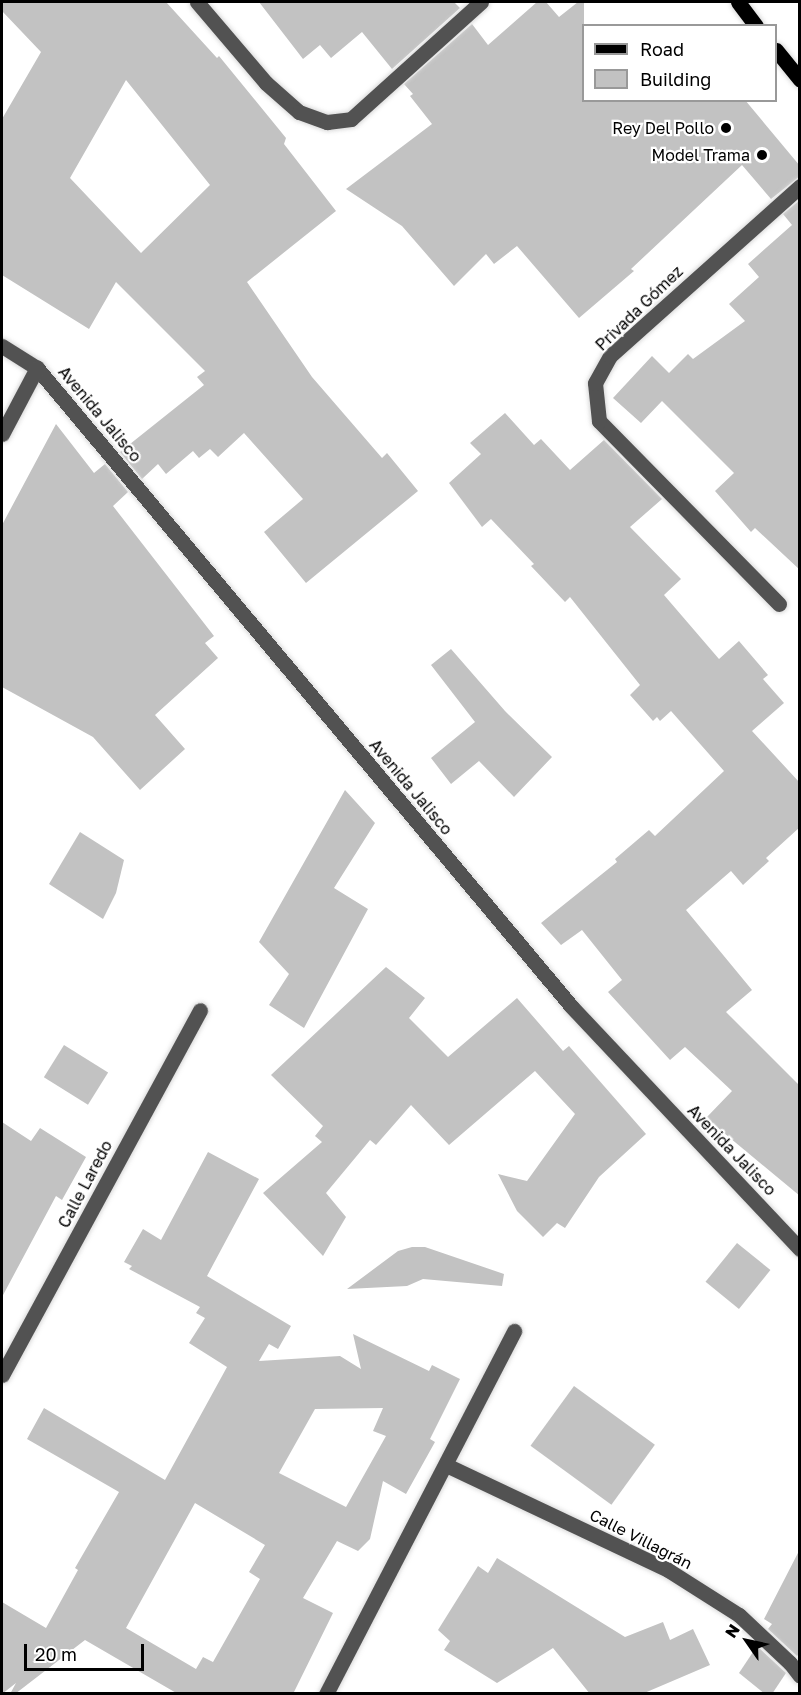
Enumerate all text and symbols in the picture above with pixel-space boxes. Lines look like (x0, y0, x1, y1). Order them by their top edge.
legend (582, 24, 777, 102)
text: Road (640, 38, 684, 60)
text: Building (640, 68, 711, 90)
place label: Rey Del Pollo (612, 118, 714, 138)
marker: Rey Del Pollo (719, 121, 733, 135)
place label: Model Trama (652, 145, 750, 165)
marker: Model Trama (755, 148, 769, 162)
street label: Privada Gómez (591, 262, 687, 354)
street label: Avenida Jalisco (54, 362, 146, 466)
street label: Avenida Jalisco (365, 735, 457, 839)
street label: Avenida Jalisco (684, 1101, 780, 1199)
street label: Calle Laredo (54, 1137, 116, 1231)
street label: Calle Villagrán (587, 1505, 695, 1573)
north arrow (717, 1611, 777, 1671)
text: N (720, 1620, 744, 1642)
scale bar (27, 1632, 147, 1670)
text: 20 m (35, 1643, 77, 1665)

